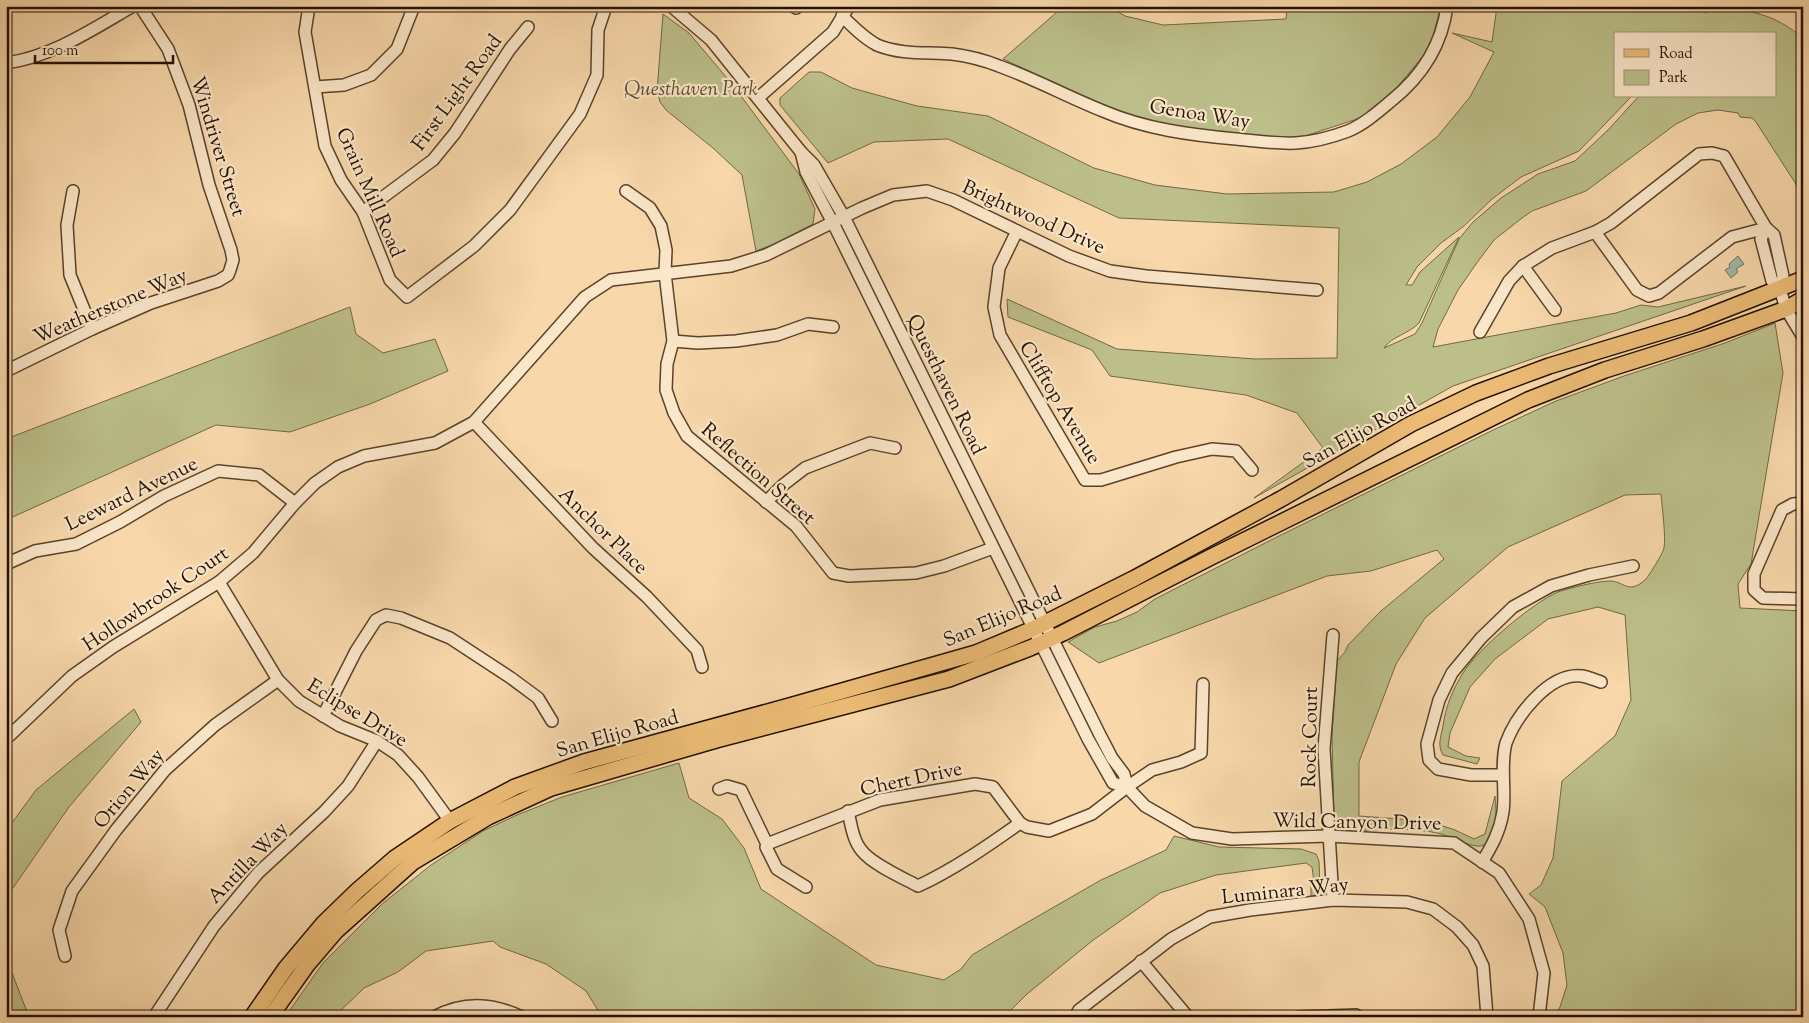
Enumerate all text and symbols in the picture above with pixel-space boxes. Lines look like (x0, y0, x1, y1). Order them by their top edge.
street label: First Light Road (406, 29, 510, 158)
scale bar (35, 32, 172, 64)
legend (1614, 32, 1776, 98)
text: 100 m (42, 41, 79, 62)
text: Road (1659, 44, 1693, 65)
text: Park (1659, 68, 1688, 89)
street label: Windriver Street (182, 73, 252, 221)
park label: Questhaven Park (624, 76, 758, 105)
street label: Genoa Way (1147, 93, 1252, 138)
street label: Grain Mill Road (327, 123, 410, 263)
street label: Brightwood Drive (957, 174, 1109, 263)
street label: Weatherstone Way (30, 262, 192, 353)
street label: Questhaven Road (898, 310, 991, 460)
street label: Clifftop Avenue (1011, 336, 1107, 470)
street label: San Elijo Road (1298, 391, 1422, 477)
street label: Reflection Street (694, 417, 821, 533)
street label: Leeward Avenue (61, 451, 203, 540)
street label: Anchor Place (551, 481, 654, 582)
street label: Hollowbrook Court (78, 540, 235, 660)
street label: San Elijo Road (939, 580, 1067, 656)
street label: Eclipse Drive (301, 673, 413, 756)
street label: Rock Court (1296, 686, 1327, 788)
street label: San Elijo Road (553, 704, 682, 767)
street label: Orion Way (88, 743, 172, 836)
street label: Chert Drive (858, 755, 965, 805)
street label: Wild Canyon Drive (1272, 808, 1442, 839)
street label: Antilla Way (202, 816, 296, 912)
street label: Luminara Way (1220, 871, 1350, 914)

